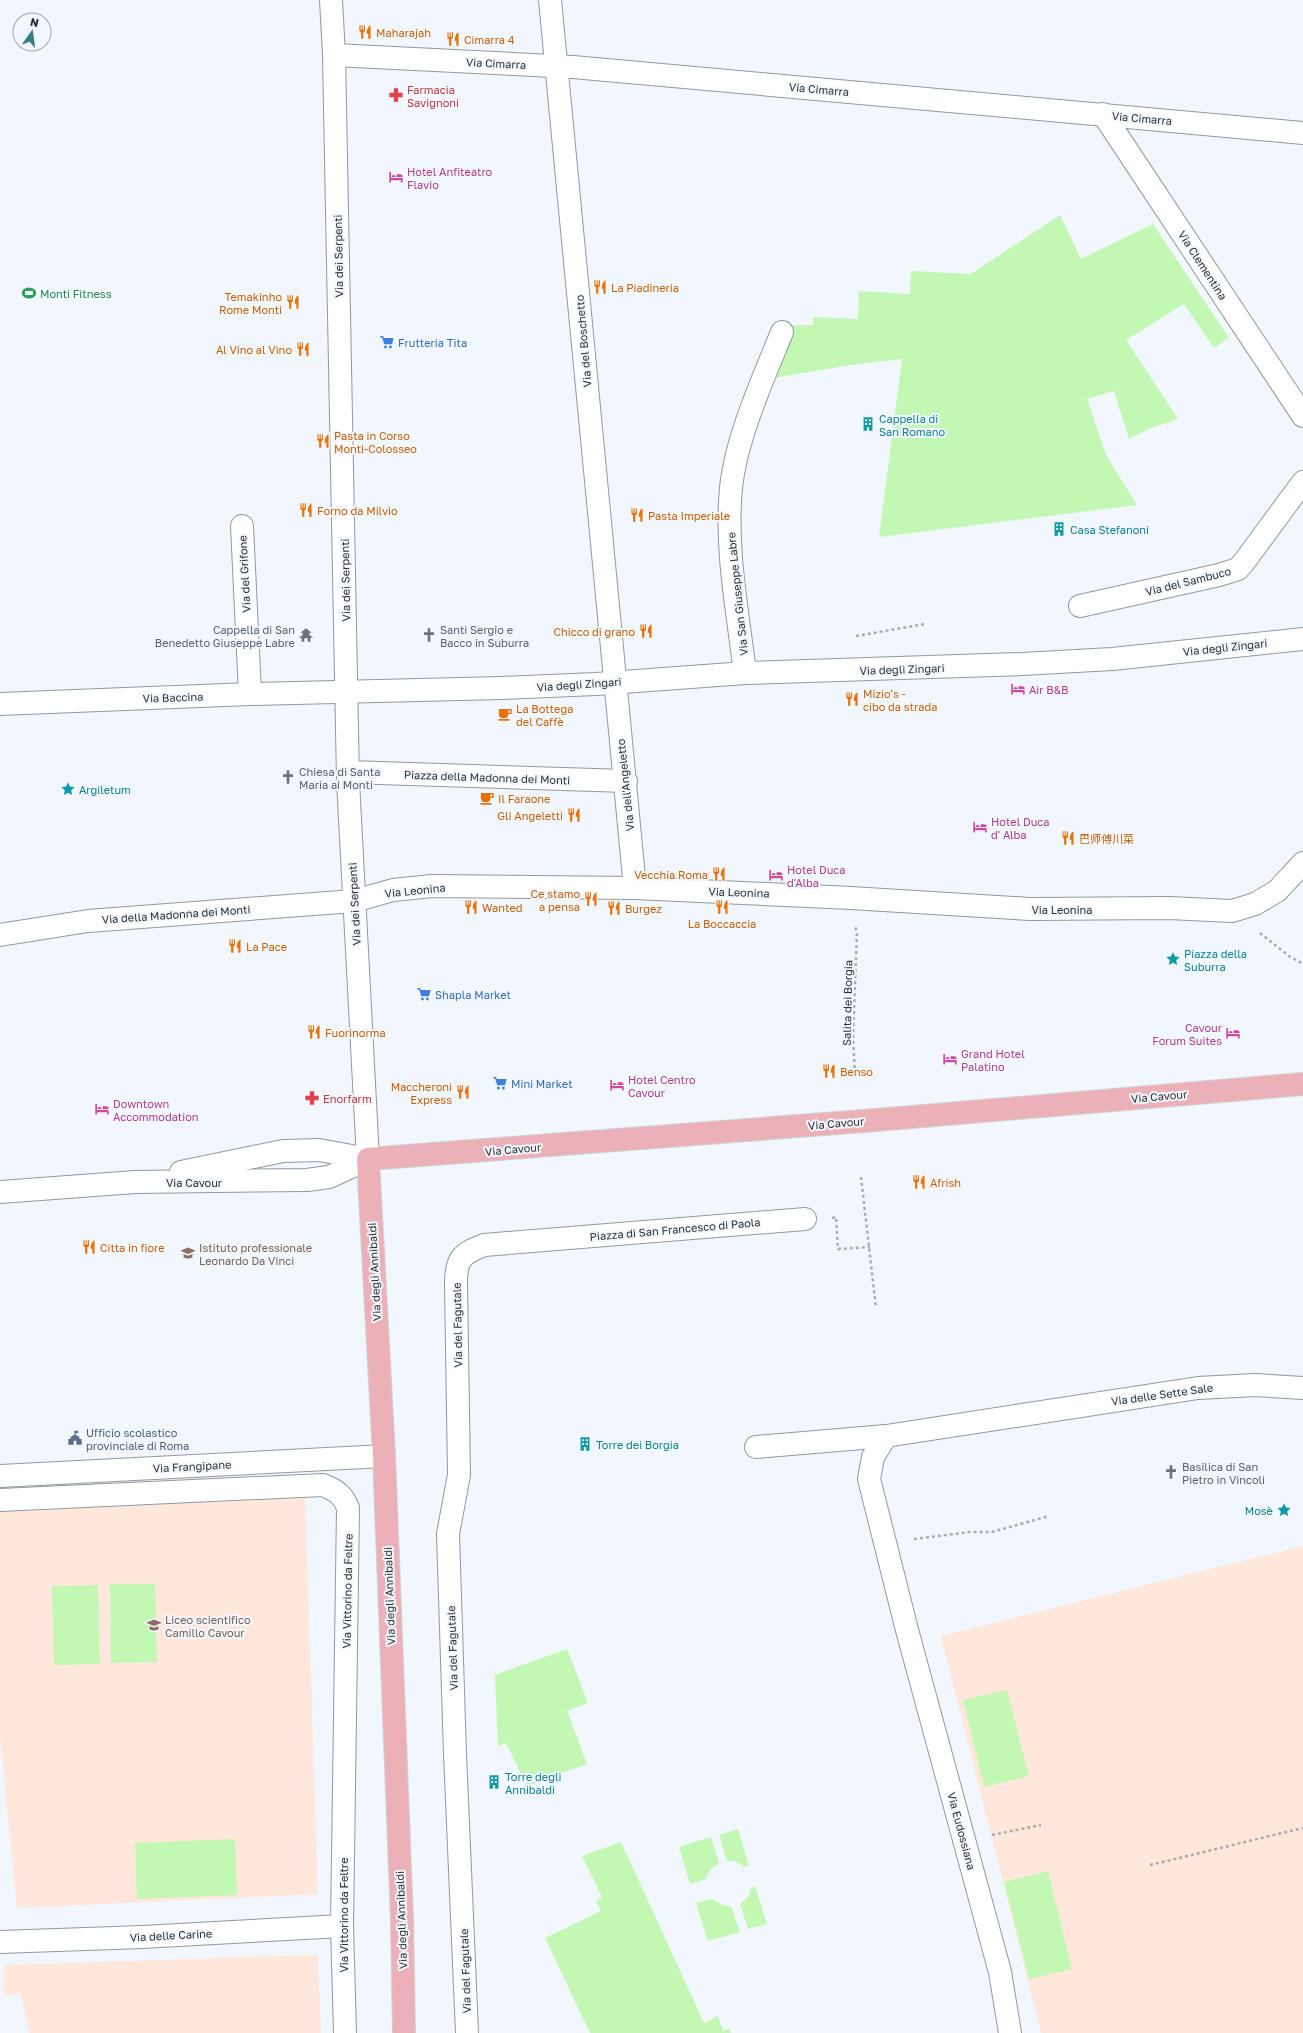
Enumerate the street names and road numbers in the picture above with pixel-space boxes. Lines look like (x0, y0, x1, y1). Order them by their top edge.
street label: Via Cimarra (466, 55, 526, 71)
street label: Via Cimarra (788, 80, 850, 98)
street label: Via Cimarra (1111, 109, 1173, 127)
street label: Via dei Serpenti (331, 214, 345, 298)
street label: Via Clementina (1176, 228, 1230, 302)
street label: Via del Boschetto (572, 294, 594, 388)
street label: Via San Giuseppe Labre (724, 532, 750, 656)
street label: Via del Grifone (235, 535, 253, 613)
street label: Via dei Serpenti (338, 538, 352, 622)
street label: Via del Sambuco (1144, 564, 1233, 598)
street label: Via degli Zingari (1182, 636, 1268, 658)
street label: Via degli Zingari (859, 661, 945, 677)
street label: Via degli Zingari (536, 675, 622, 693)
street label: Via Baccina (142, 689, 204, 705)
street label: Via dell'Angeletto (614, 738, 636, 832)
street label: Piazza della Madonna dei Monti (404, 768, 570, 786)
street label: Via dei Serpenti (345, 862, 363, 946)
street label: Via Leonina (384, 880, 446, 900)
street label: Via Leonina (708, 884, 770, 900)
street label: Via della Madonna dei Monti (101, 902, 251, 926)
street label: Via Leonina (1031, 903, 1093, 916)
street label: Salita dei Borgia (840, 960, 854, 1046)
street label: Via Cavour (1130, 1087, 1188, 1105)
street label: Via Cavour (807, 1114, 865, 1132)
street label: Via Cavour (484, 1140, 542, 1158)
street label: Via Cavour (166, 1176, 223, 1189)
street label: Piazza di San Francesco di Paola (589, 1215, 761, 1243)
street label: Via degli Annibaldi (365, 1223, 383, 1321)
street label: Via del Fagutale (450, 1282, 464, 1368)
street label: Via delle Sette Sale (1110, 1380, 1214, 1408)
street label: Via Frangipane (152, 1457, 232, 1475)
street label: Via Vittorino da Feltre (339, 1533, 355, 1649)
street label: Via degli Annibaldi (381, 1547, 397, 1645)
street label: Via del Fagutale (444, 1605, 460, 1691)
street label: Via Eudossiana (945, 1791, 979, 1871)
street label: Via Vittorino da Feltre (337, 1857, 350, 1973)
street label: Via degli Annibaldi (393, 1871, 409, 1969)
street label: Via delle Carine (129, 1926, 213, 1944)
street label: Via del Fagutale (457, 1928, 473, 2014)

